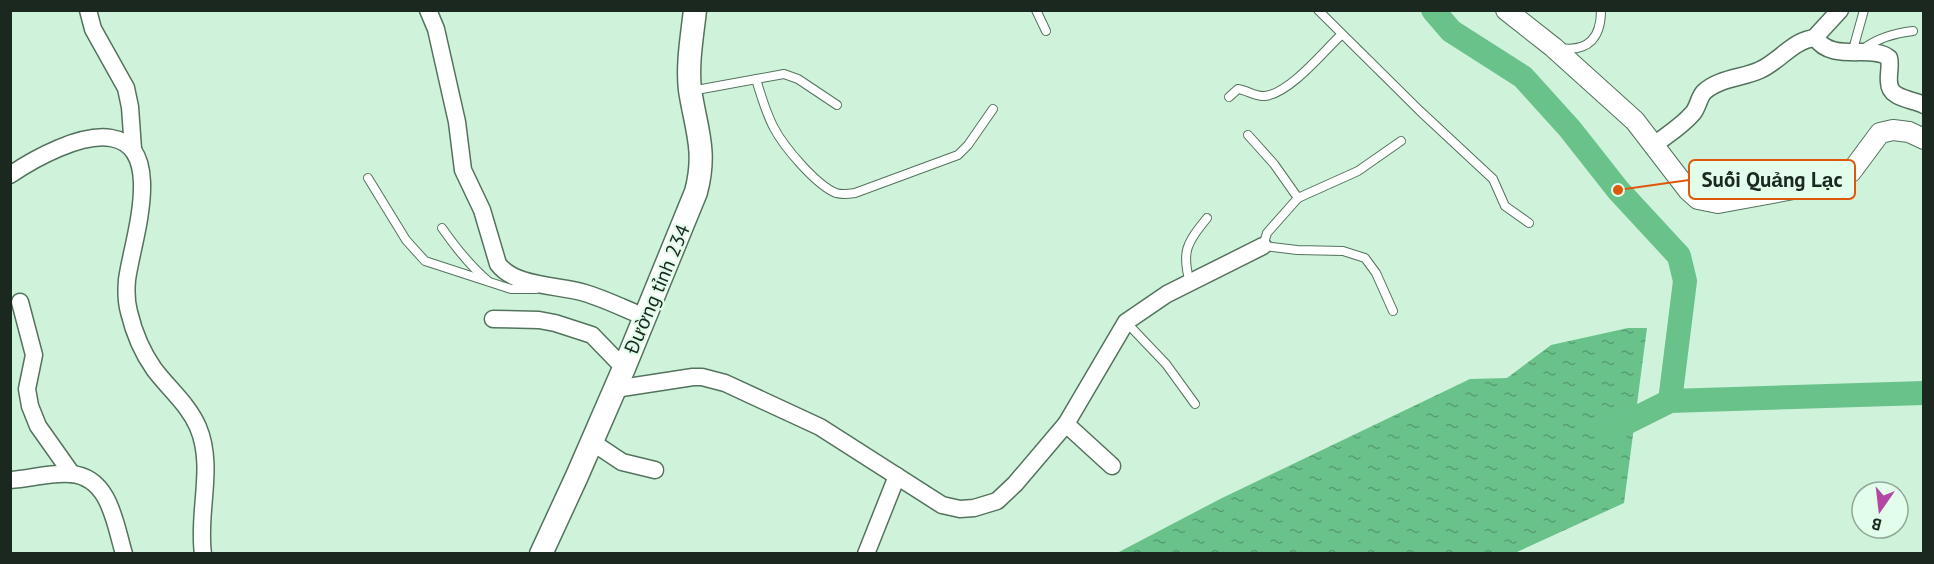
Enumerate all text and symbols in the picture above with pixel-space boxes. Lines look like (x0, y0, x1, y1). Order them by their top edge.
callout: Suối Quảng Lạc (1689, 160, 1855, 199)
text: Suối Quảng Lạc (1701, 166, 1843, 193)
street label: Đường tỉnh 234 (618, 220, 696, 358)
north arrow (1850, 480, 1910, 540)
text: B (1869, 514, 1883, 535)

